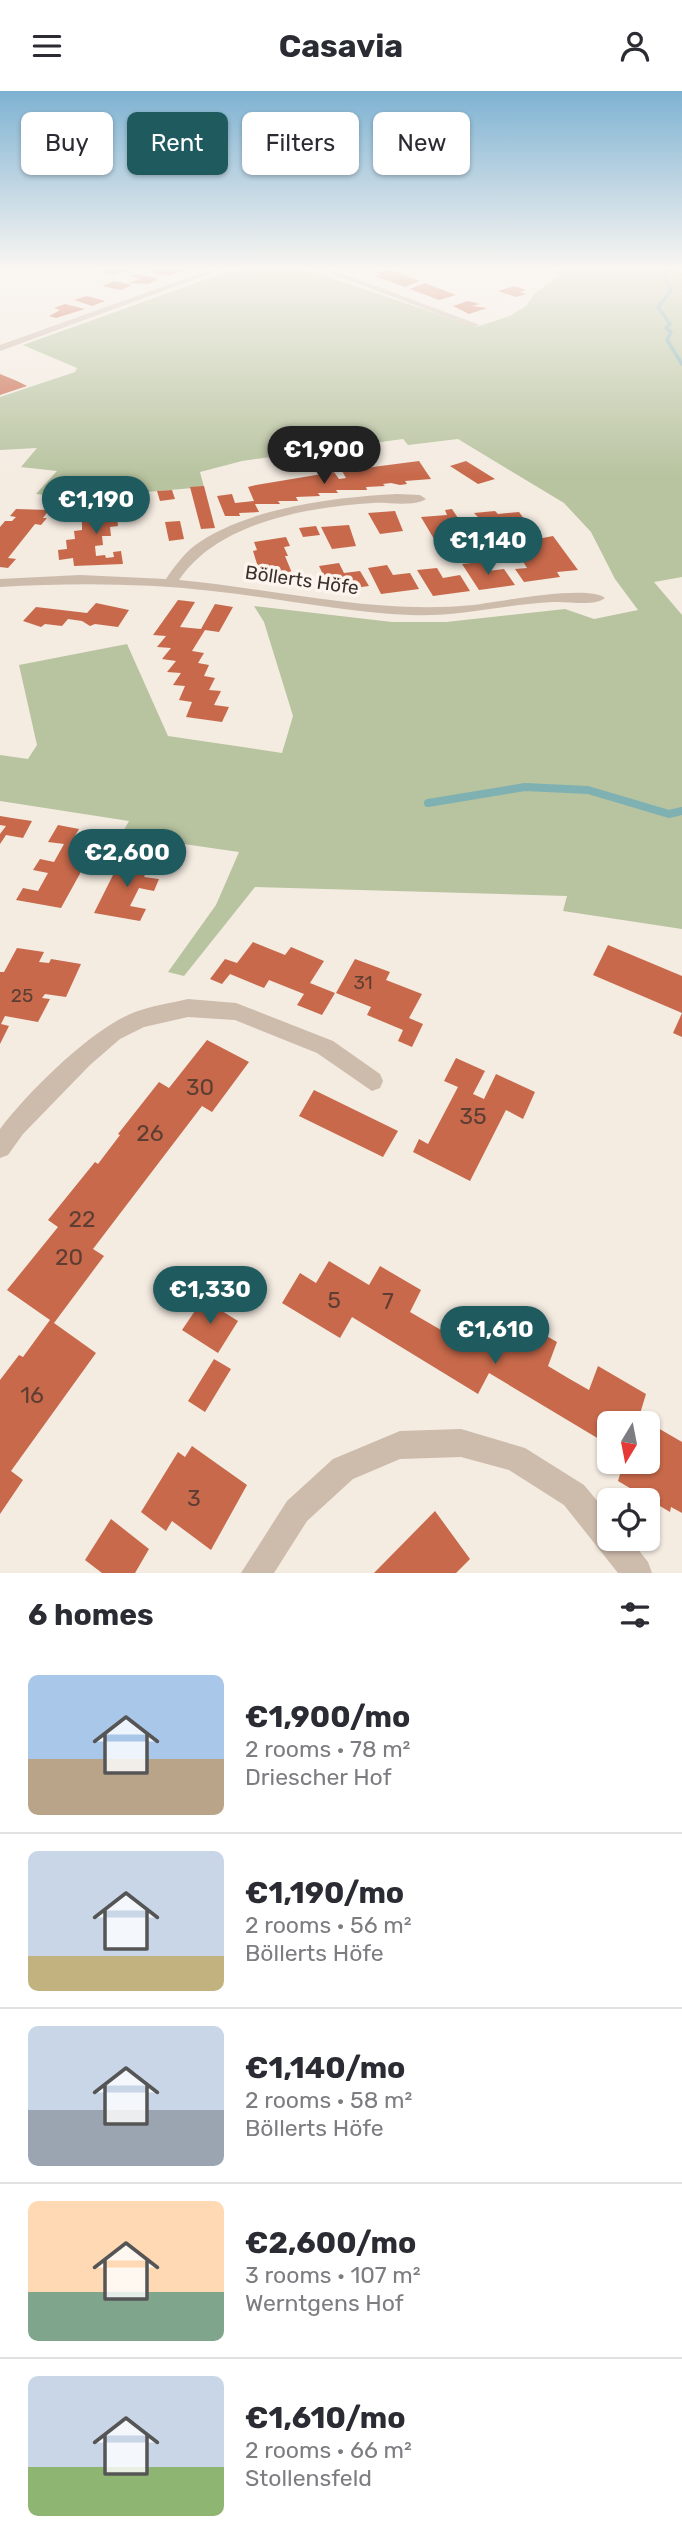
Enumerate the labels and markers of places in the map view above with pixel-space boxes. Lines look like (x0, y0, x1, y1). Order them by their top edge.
pin: €1,900 (267, 427, 381, 486)
pin: €1,190 (39, 477, 153, 536)
pin: €1,140 (431, 517, 545, 577)
pin: €2,600 (70, 829, 184, 889)
pin: €1,330 (153, 1267, 267, 1326)
pin: €1,610 (438, 1307, 552, 1366)

